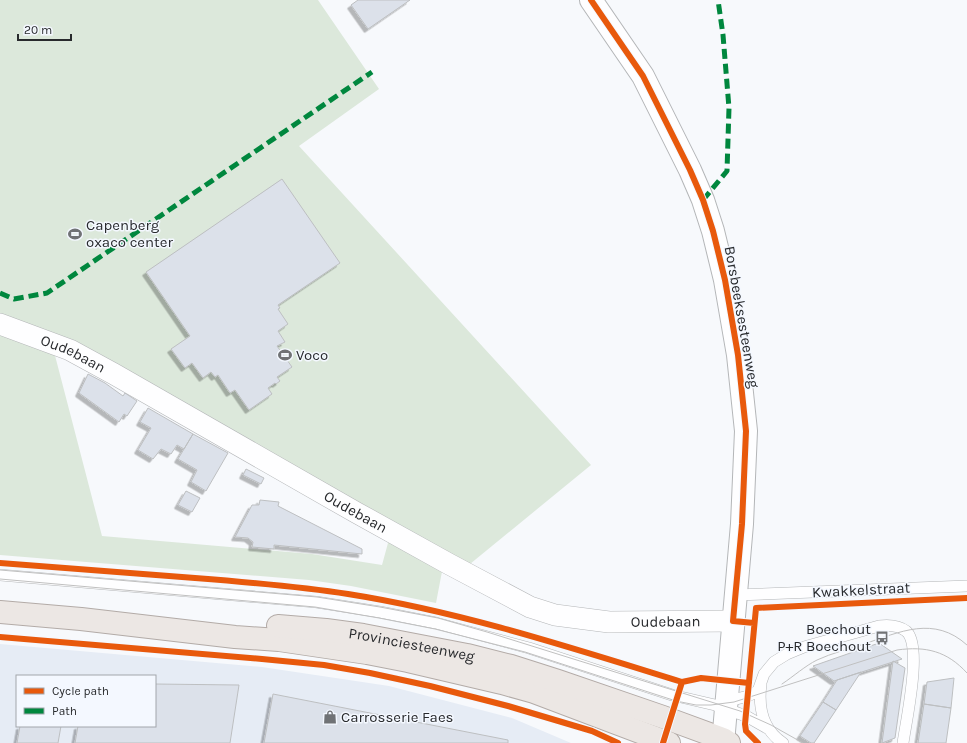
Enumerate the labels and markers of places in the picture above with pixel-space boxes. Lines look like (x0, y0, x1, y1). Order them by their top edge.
place label: Capenberg oxaco center (86, 216, 173, 251)
sports icon: Capenberg oxaco center (67, 226, 83, 242)
place label: Voco (296, 346, 328, 364)
sports icon: Voco (277, 347, 293, 363)
place label: Boechout P+R Boechout (777, 620, 871, 655)
bus stop icon: Boechout P+R Boechout (874, 630, 890, 646)
place label: Carrosserie Faes (341, 708, 453, 726)
shop icon: Carrosserie Faes (322, 709, 338, 725)

